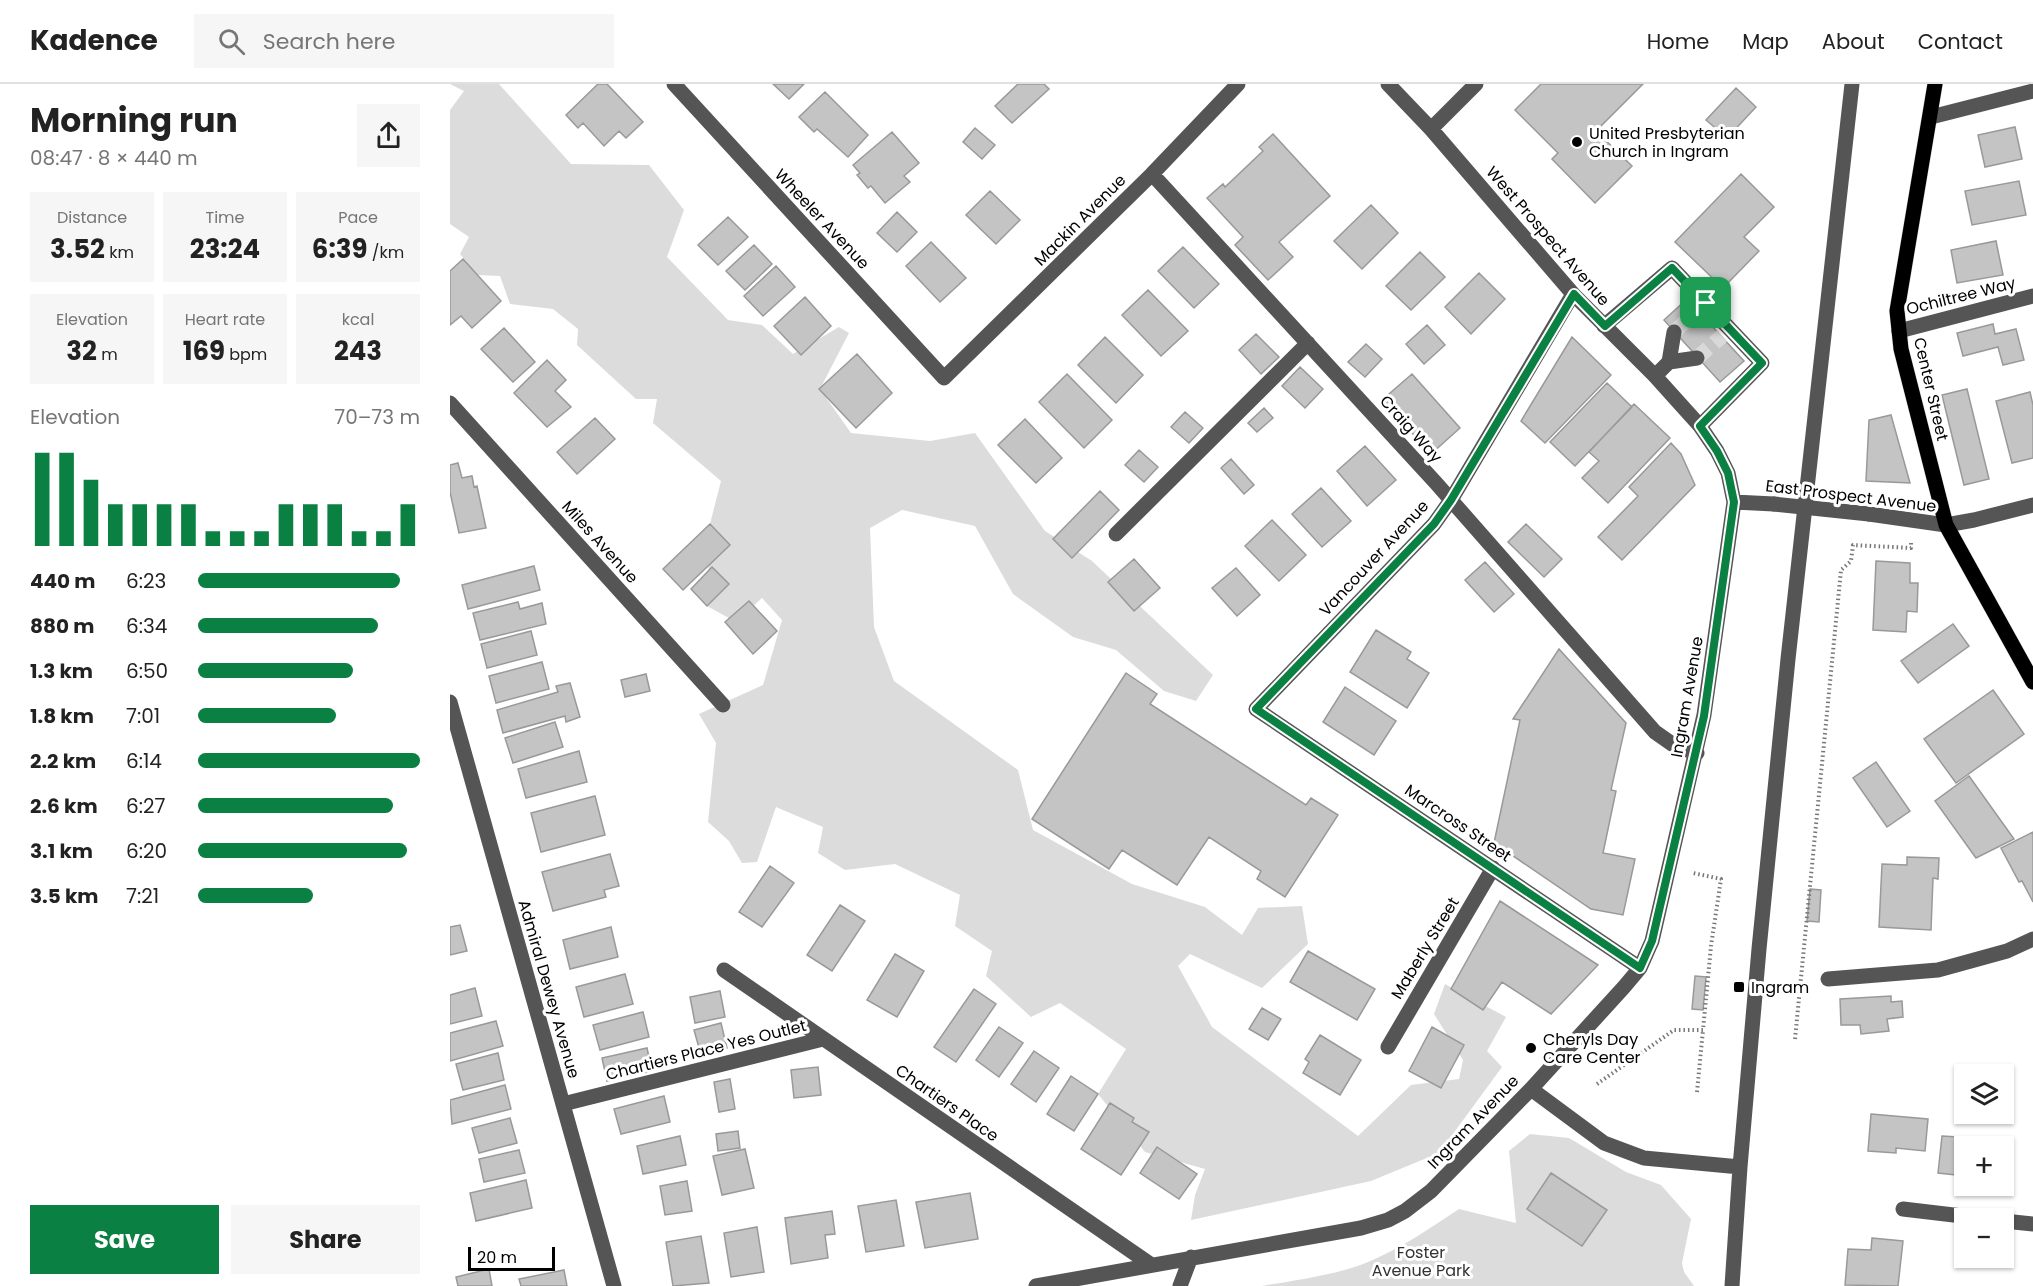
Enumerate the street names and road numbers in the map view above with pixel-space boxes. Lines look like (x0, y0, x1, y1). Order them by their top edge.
street label: West Prospect Avenue (1481, 161, 1615, 311)
street label: Wheeler Avenue (769, 164, 875, 274)
street label: Mackin Avenue (1029, 169, 1131, 271)
street label: Ochiltree Way (1904, 271, 2018, 321)
street label: Center Street (1908, 335, 1954, 443)
street label: Craig Way (1374, 390, 1448, 468)
street label: East Prospect Avenue (1764, 474, 1938, 518)
street label: Vancouver Avenue (1314, 495, 1434, 621)
street label: Miles Avenue (557, 496, 643, 588)
street label: Ingram Avenue (1665, 635, 1709, 759)
street label: Marcross Street (1400, 779, 1516, 867)
street label: Maberly Street (1385, 892, 1465, 1003)
street label: Admiral Dewey Avenue (512, 897, 586, 1081)
street label: Chartiers Place Yes Outlet (603, 1014, 809, 1086)
street label: Chartiers Place (891, 1059, 1003, 1147)
street label: Ingram Avenue (1422, 1070, 1524, 1174)

